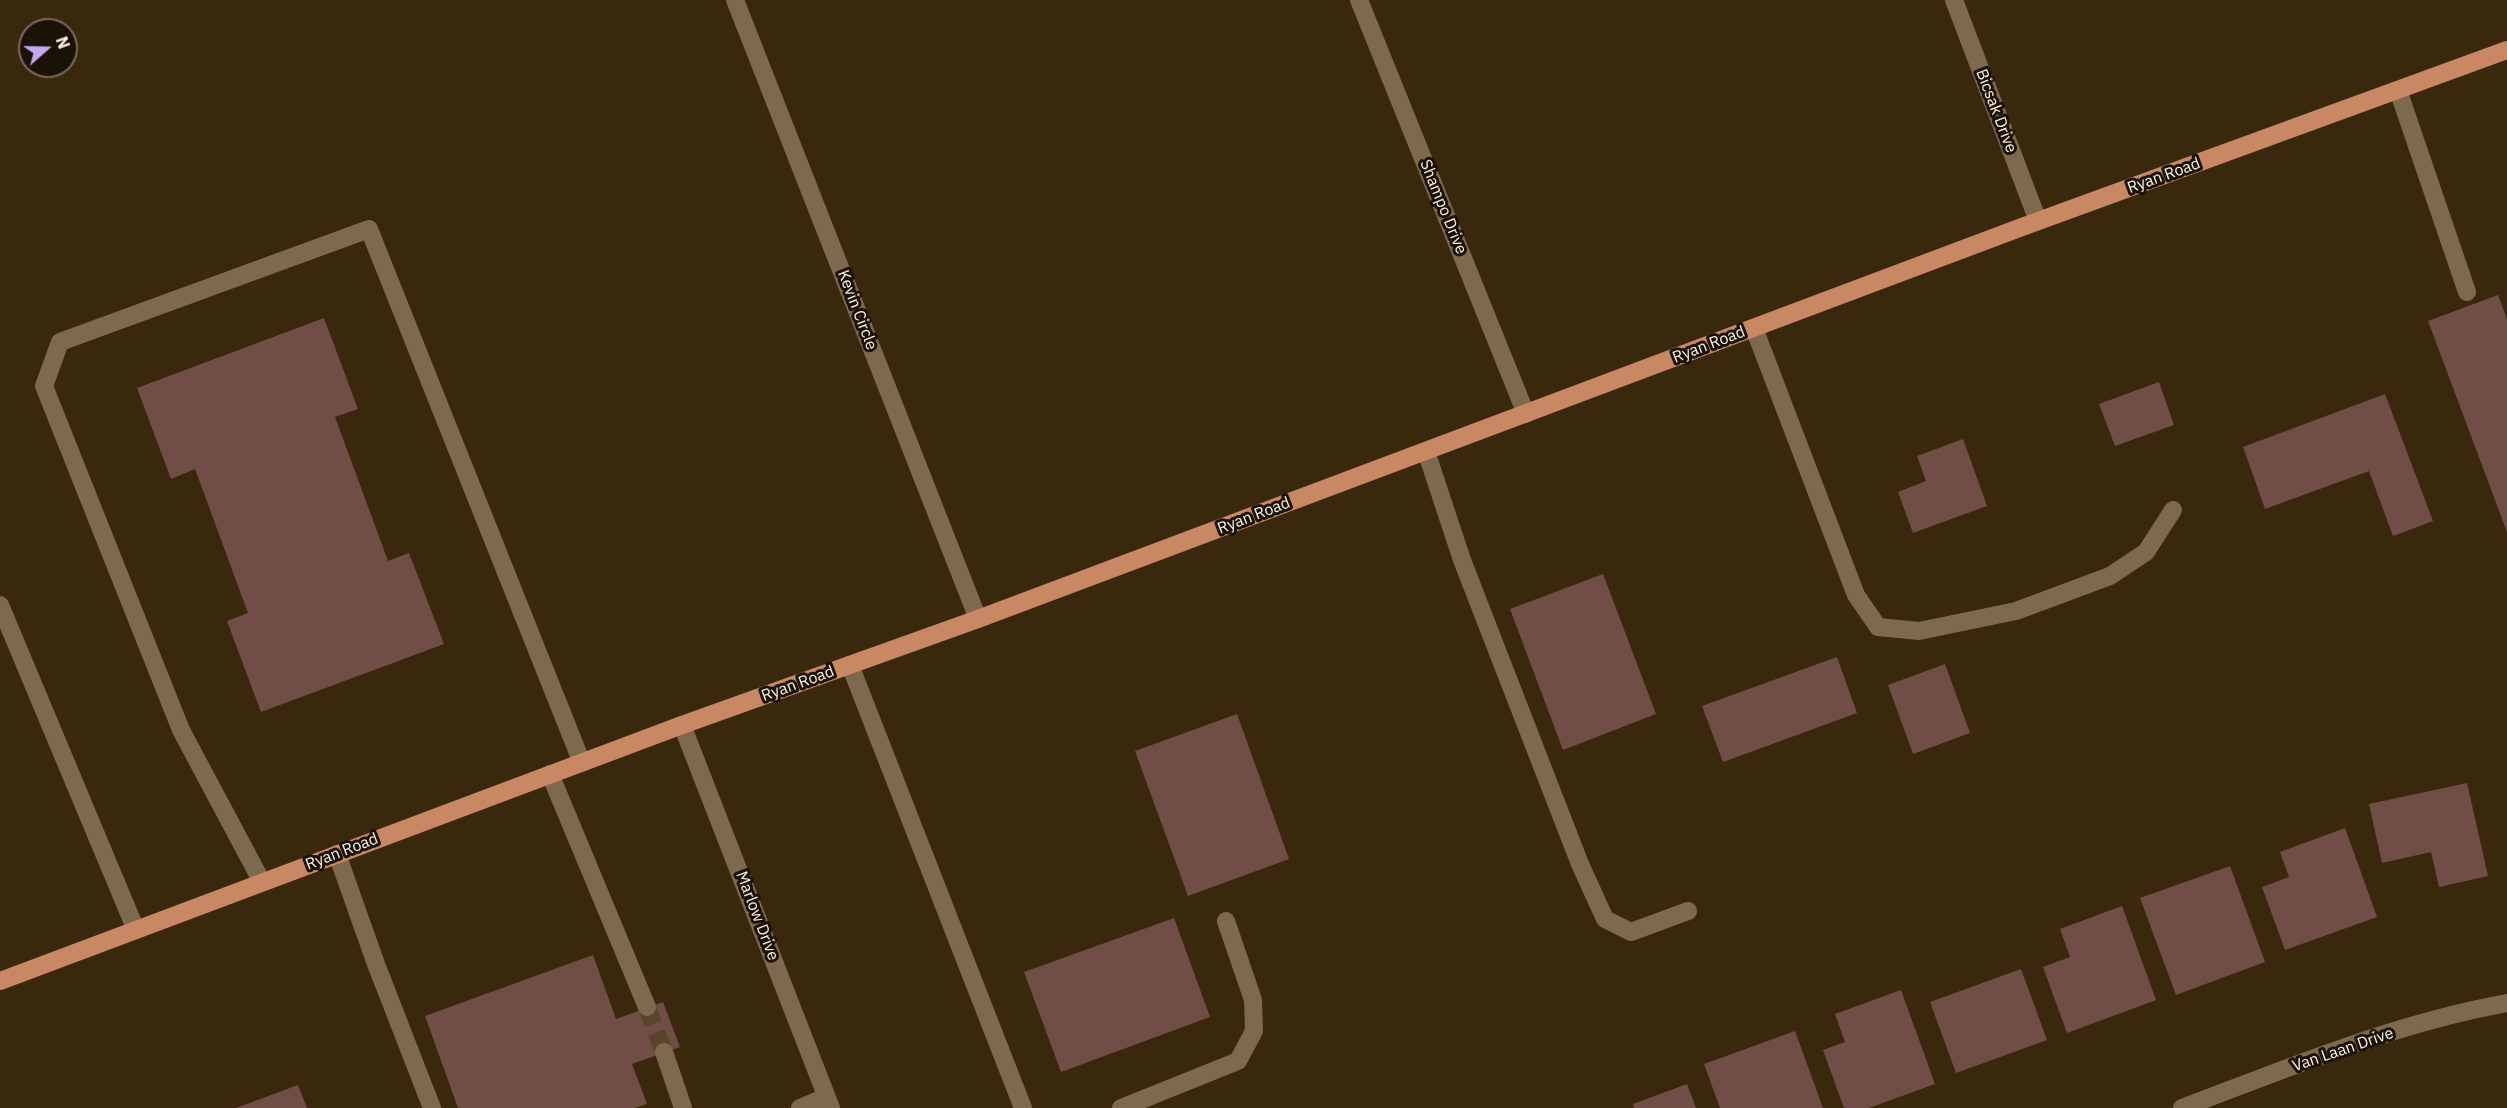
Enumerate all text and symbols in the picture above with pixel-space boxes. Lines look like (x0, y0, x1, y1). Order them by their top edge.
north arrow (18, 18, 78, 78)
text: N (52, 34, 74, 51)
street label: Bicsak Drive (1971, 66, 2021, 156)
street label: Ryan Road (2125, 154, 2203, 198)
street label: Shampo Drive (1415, 157, 1471, 257)
street label: Kevin Circle (833, 267, 881, 353)
street label: Ryan Road (1670, 322, 1748, 368)
street label: Ryan Road (1215, 493, 1293, 539)
street label: Ryan Road (759, 662, 837, 706)
street label: Ryan Road (303, 829, 381, 875)
street label: Marlow Drive (731, 869, 783, 963)
street label: Van Laan Drive (2290, 1024, 2396, 1076)

